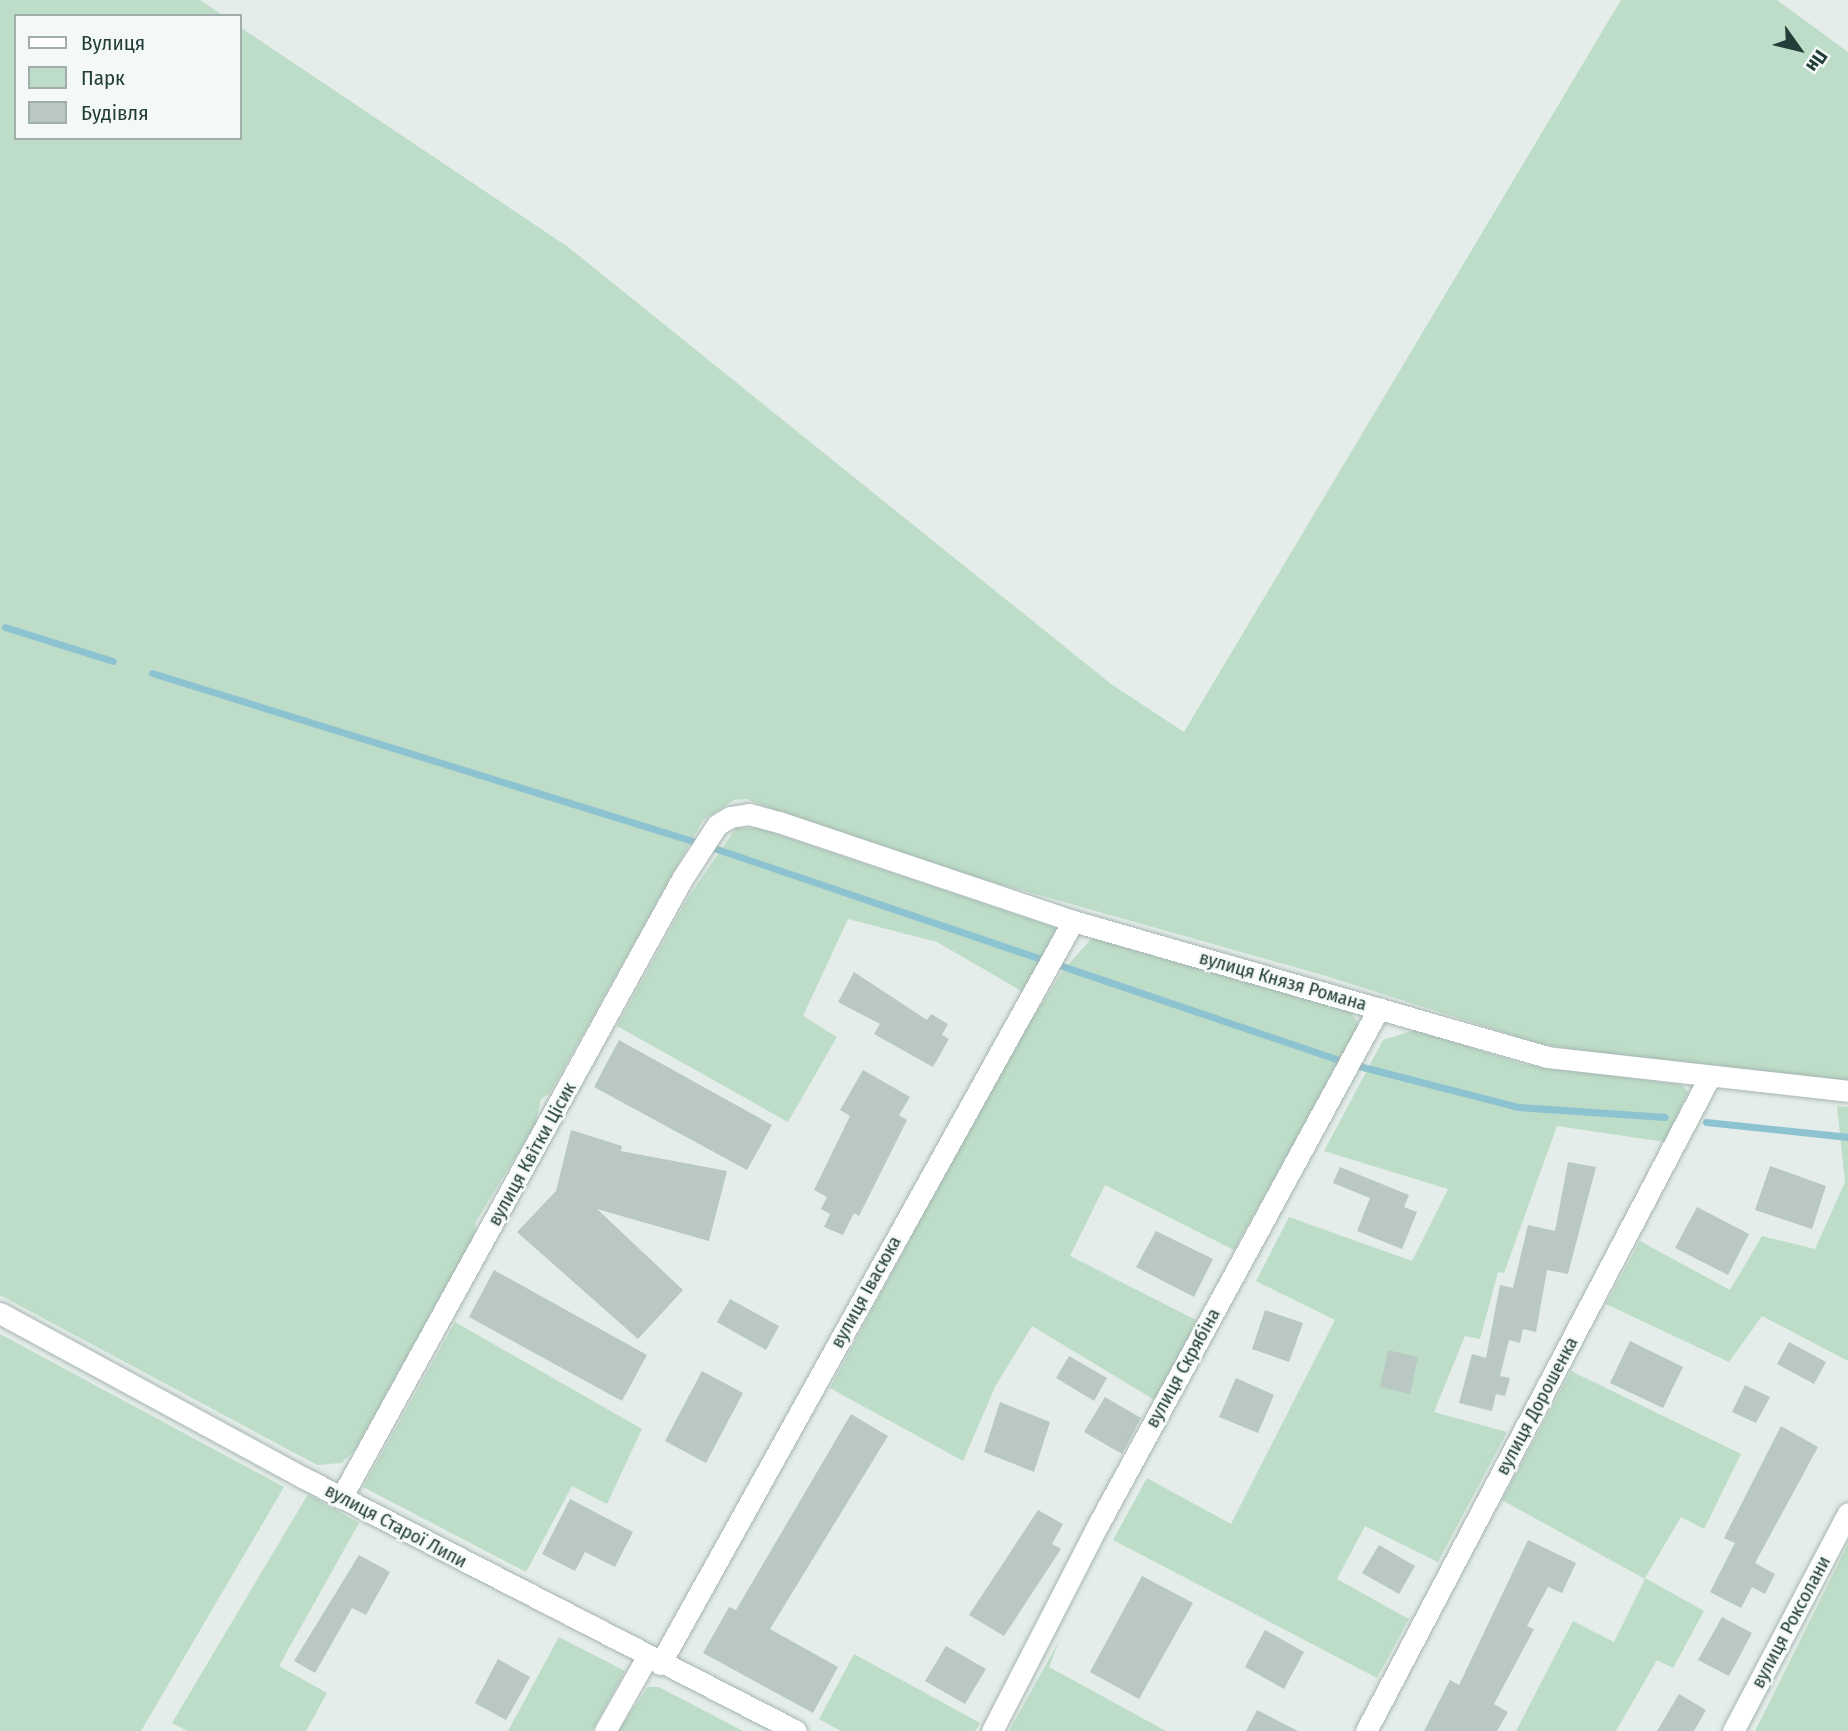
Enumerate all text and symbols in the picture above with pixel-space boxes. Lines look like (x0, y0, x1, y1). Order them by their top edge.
legend (14, 14, 242, 140)
north arrow (1764, 14, 1834, 84)
text: Вулиця (81, 30, 145, 56)
text: Пн (1801, 46, 1832, 76)
text: Парк (81, 65, 125, 91)
text: Будівля (81, 100, 149, 126)
street label: вулиця Князя Романа (1197, 946, 1369, 1016)
street label: вулиця Квітки Цісик (483, 1078, 581, 1230)
street label: вулиця Івасюка (826, 1232, 906, 1352)
street label: вулиця Скрябіна (1141, 1304, 1225, 1432)
street label: вулиця Дорошенка (1491, 1333, 1583, 1479)
street label: вулиця Старої Липи (321, 1479, 471, 1573)
street label: вулиця Роксолани (1747, 1552, 1835, 1692)

